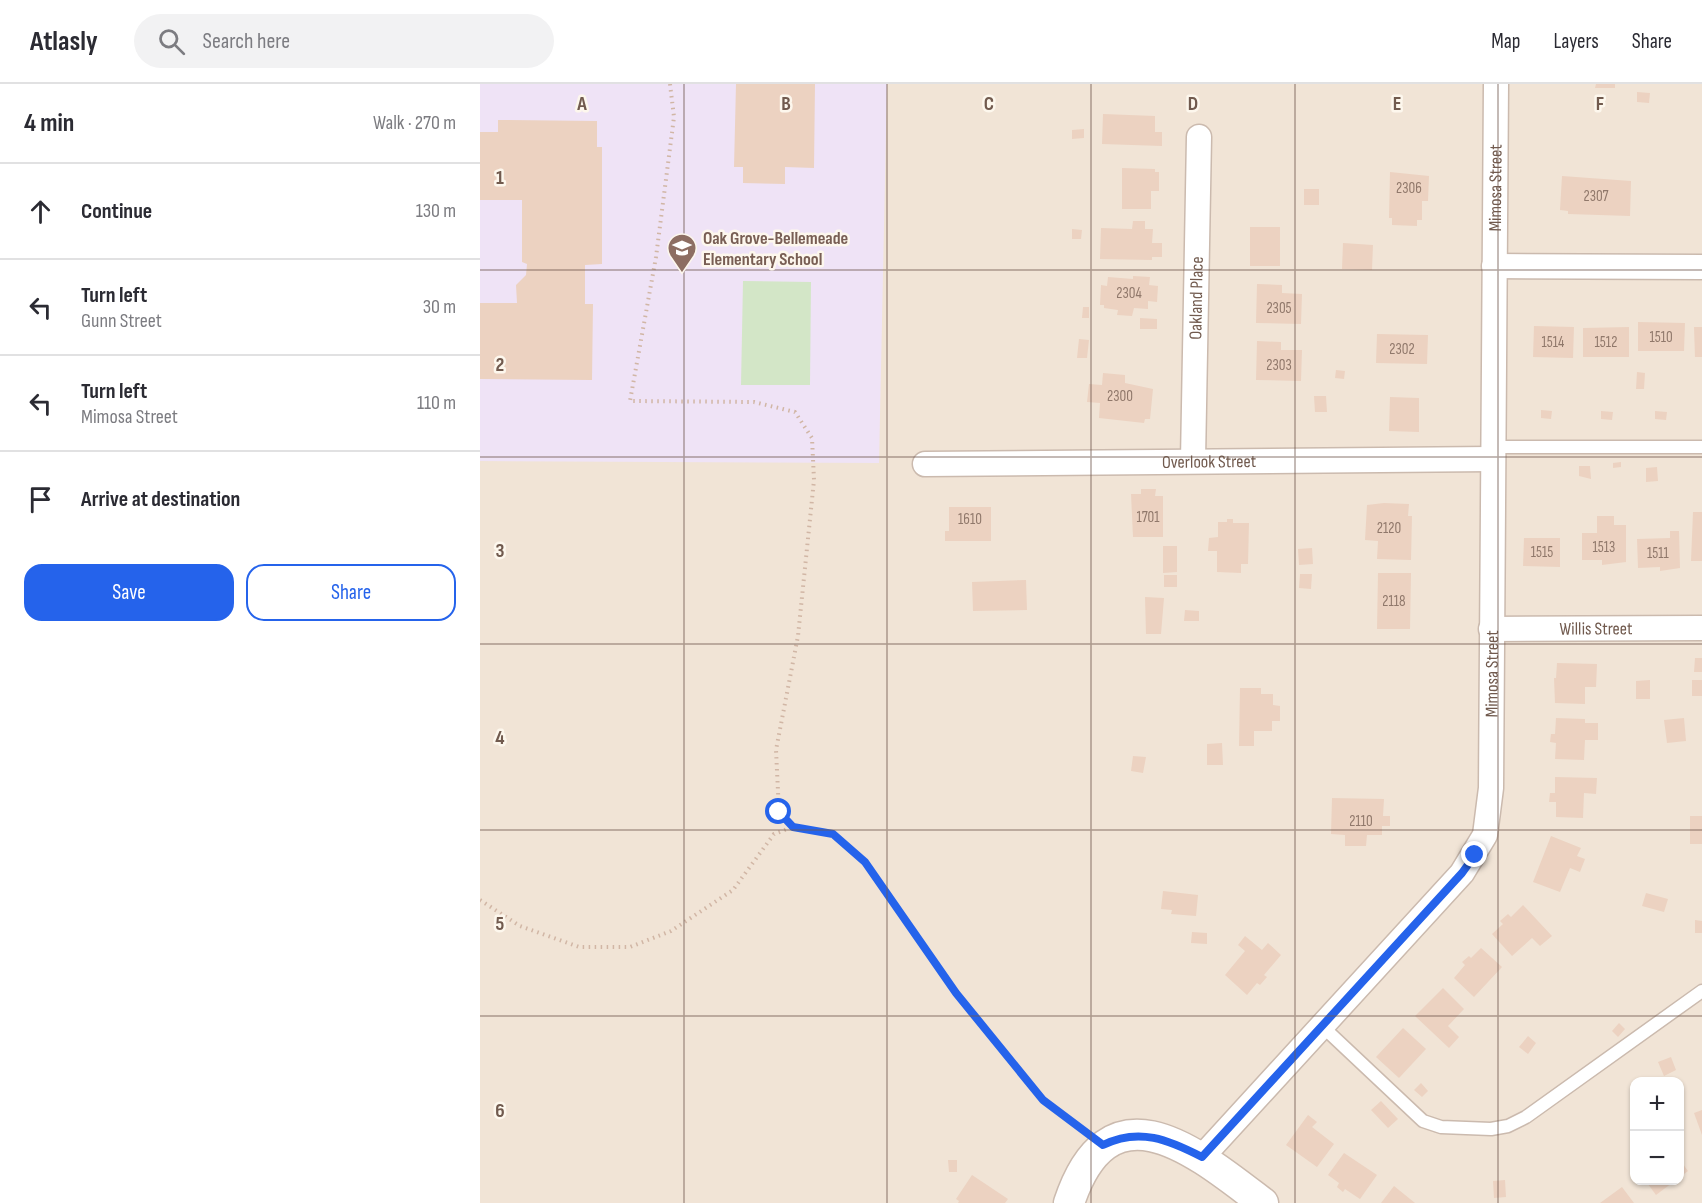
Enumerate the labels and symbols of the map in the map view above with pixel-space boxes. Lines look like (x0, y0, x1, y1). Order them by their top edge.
text: A (576, 92, 587, 116)
text: B (781, 92, 791, 116)
text: C (984, 92, 994, 116)
text: D (1188, 92, 1198, 116)
text: E (1393, 92, 1401, 116)
text: F (1596, 92, 1604, 116)
street label: Mimosa Street (1484, 144, 1506, 232)
text: 1 (496, 166, 504, 190)
house number: 2306 (1396, 179, 1422, 198)
house number: 2307 (1583, 187, 1609, 206)
place label: Oak Grove-Bellemeade Elementary School (703, 228, 848, 270)
school or university icon: Oak Grove-Bellemeade Elementary School (666, 232, 698, 274)
street label: Oakland Place (1185, 256, 1207, 340)
house number: 2304 (1116, 284, 1142, 303)
house number: 2305 (1266, 299, 1292, 318)
house number: 1510 (1649, 328, 1673, 347)
house number: 1514 (1542, 333, 1564, 352)
house number: 1512 (1595, 333, 1617, 352)
house number: 2302 (1389, 340, 1415, 359)
text: 2 (496, 353, 504, 377)
house number: 2303 (1266, 356, 1292, 375)
house number: 2300 (1107, 387, 1133, 406)
street label: Overlook Street (1162, 451, 1257, 472)
house number: 1701 (1136, 508, 1160, 527)
house number: 1610 (958, 510, 982, 529)
house number: 2120 (1377, 519, 1401, 538)
house number: 1513 (1593, 538, 1615, 557)
text: 3 (496, 539, 505, 563)
house number: 1515 (1531, 543, 1553, 562)
house number: 1511 (1647, 544, 1670, 563)
house number: 2118 (1382, 592, 1406, 611)
street label: Willis Street (1559, 618, 1633, 639)
street label: Mimosa Street (1481, 630, 1503, 718)
text: 4 (495, 726, 505, 750)
route start (765, 798, 791, 824)
house number: 2110 (1349, 812, 1373, 831)
route end (1461, 841, 1487, 867)
text: 5 (496, 912, 505, 936)
text: 6 (495, 1099, 505, 1123)

